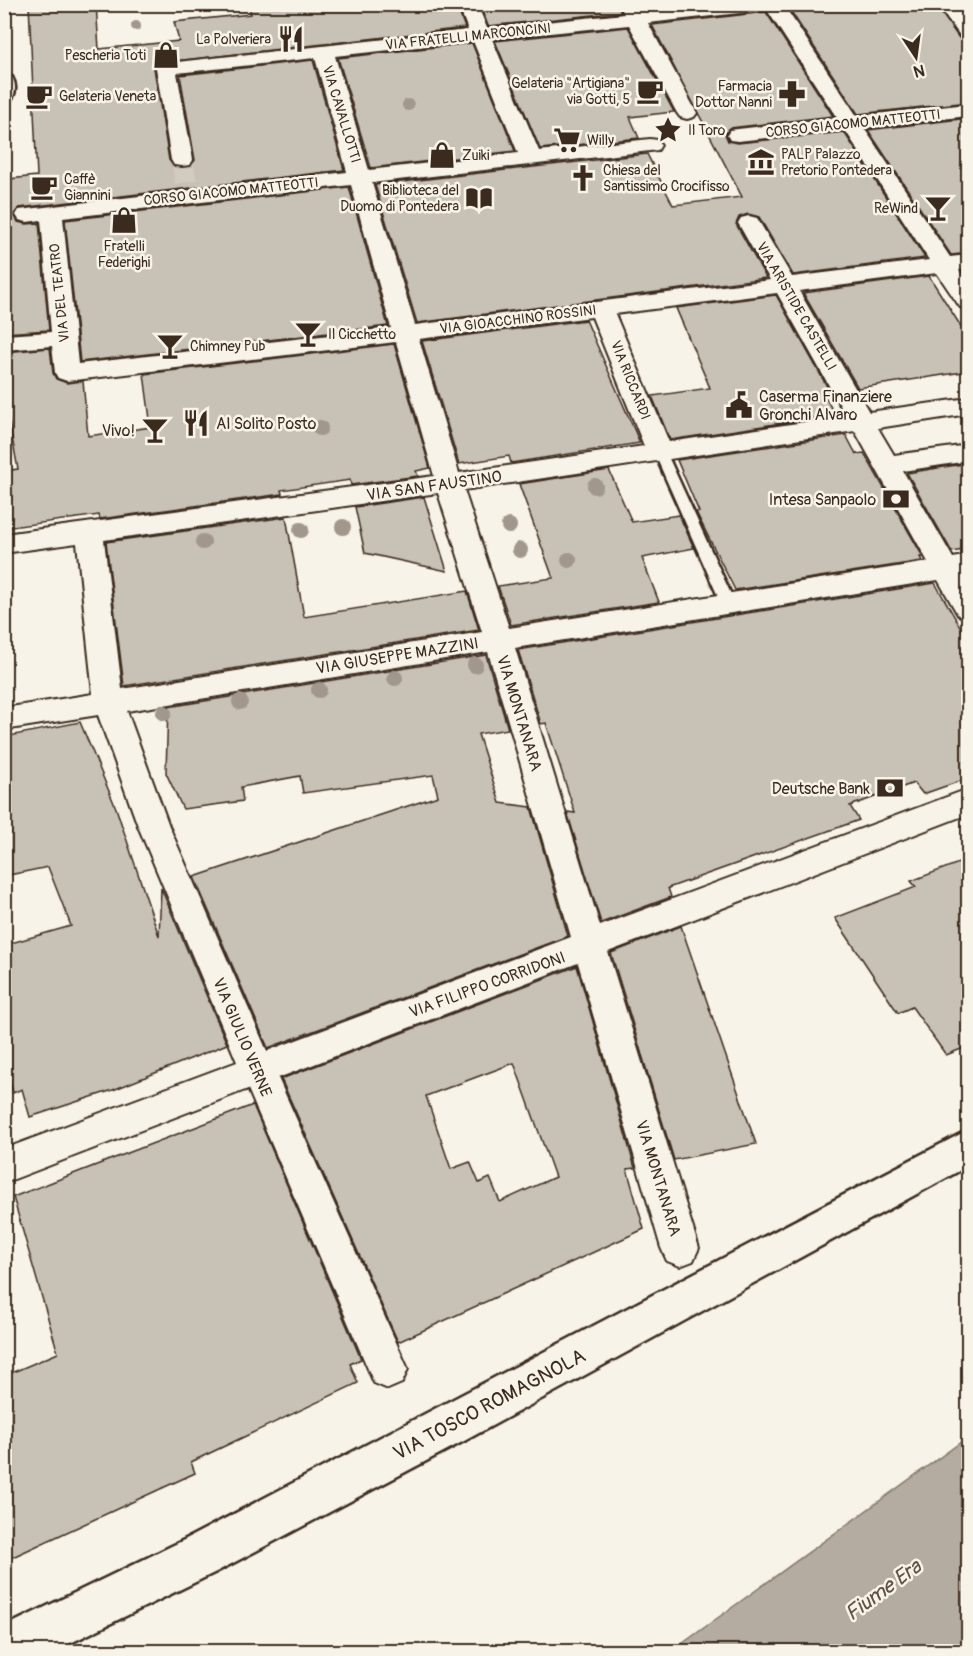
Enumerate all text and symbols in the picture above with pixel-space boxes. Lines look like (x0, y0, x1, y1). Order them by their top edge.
street label: VIA FRATELLI MARCONCINI (384, 19, 552, 54)
restaurant icon: La Polveriera (276, 24, 306, 54)
north arrow (886, 27, 946, 87)
place label: La Polveriera (196, 31, 271, 48)
shop icon: Pescheria Toti (151, 40, 181, 70)
place label: Pescheria Toti (65, 47, 146, 64)
text: N (911, 60, 927, 82)
street label: VIA CAVALLOTTI (319, 63, 364, 165)
place label: Gelateria "Artigiana" via Gotti, 5 (511, 75, 630, 108)
cafe icon: Gelateria "Artigiana" via Gotti, 5 (635, 76, 665, 106)
place label: Farmacia Dottor Nanni (695, 78, 773, 111)
pharmacy icon: Farmacia Dottor Nanni (777, 79, 807, 109)
cafe icon: Gelateria Veneta (24, 81, 54, 111)
place label: Gelateria Veneta (59, 88, 156, 105)
street label: CORSO GIACOMO MATTEOTTI (765, 106, 941, 141)
place icon: Il Toro (653, 115, 683, 145)
place label: Il Toro (688, 122, 726, 139)
supermarket icon: Willy (552, 125, 582, 155)
place label: Willy (587, 132, 614, 149)
shop icon: Zuiki (427, 140, 457, 170)
place label: PALP Palazzo Pretorio Pontedera (781, 146, 892, 179)
place label: Zuiki (462, 147, 490, 164)
museum icon: PALP Palazzo Pretorio Pontedera (746, 147, 776, 177)
place label: Chiesa del Santissimo Crocifisso (603, 162, 730, 195)
church icon: Chiesa del Santissimo Crocifisso (568, 163, 598, 193)
place label: Caffè Giannini (64, 171, 111, 204)
cafe icon: Caffè Giannini (29, 172, 59, 202)
street label: CORSO GIACOMO MATTEOTTI (143, 174, 319, 209)
place label: Biblioteca del Duomo di Pontedera (340, 182, 459, 215)
library icon: Biblioteca del Duomo di Pontedera (464, 183, 494, 213)
bar icon: ReWind (923, 193, 953, 223)
place label: ReWind (874, 200, 918, 217)
shop icon: Fratelli Federighi (109, 205, 139, 235)
place label: Fratelli Federighi (98, 238, 151, 271)
street label: VIA ARISTIDE CASTELLI (753, 239, 840, 373)
street label: VIA DEL TEATRO (46, 243, 73, 343)
street label: VIA GIOACCHINO ROSSINI (439, 301, 597, 338)
bar icon: Il Cicchetto (293, 319, 323, 349)
place label: Il Cicchetto (328, 326, 396, 343)
bar icon: Chimney Pub (155, 331, 185, 361)
place label: Chimney Pub (190, 338, 266, 355)
street label: VIA RICCARDI (607, 338, 654, 422)
place label: Caserma Finanziere Gronchi Alvaro (759, 387, 892, 425)
public building icon: Caserma Finanziere Gronchi Alvaro (724, 390, 754, 420)
restaurant icon: Al Solito Posto (181, 408, 211, 438)
place label: Al Solito Posto (216, 414, 317, 434)
bar icon: Vivo! (140, 415, 170, 445)
place label: Vivo! (102, 421, 135, 441)
street label: VIA SAN FAUSTINO (365, 467, 503, 505)
bank icon: Intesa Sanpaolo (881, 484, 911, 514)
place label: Intesa Sanpaolo (769, 490, 876, 510)
street label: VIA GIUSEPPE MAZZINI (314, 633, 480, 679)
street label: VIA MONTANARA (492, 653, 546, 774)
bank icon: Deutsche Bank (875, 773, 905, 803)
place label: Deutsche Bank (772, 779, 870, 799)
street label: VIA FILIPPO CORRIDONI (406, 947, 568, 1023)
street label: VIA GIULIO VERNE (208, 975, 276, 1100)
street label: VIA MONTANARA (631, 1118, 685, 1239)
street label: VIA TOSCO ROMAGNOLA (389, 1343, 590, 1466)
water label: Fiume Era (840, 1553, 928, 1627)

